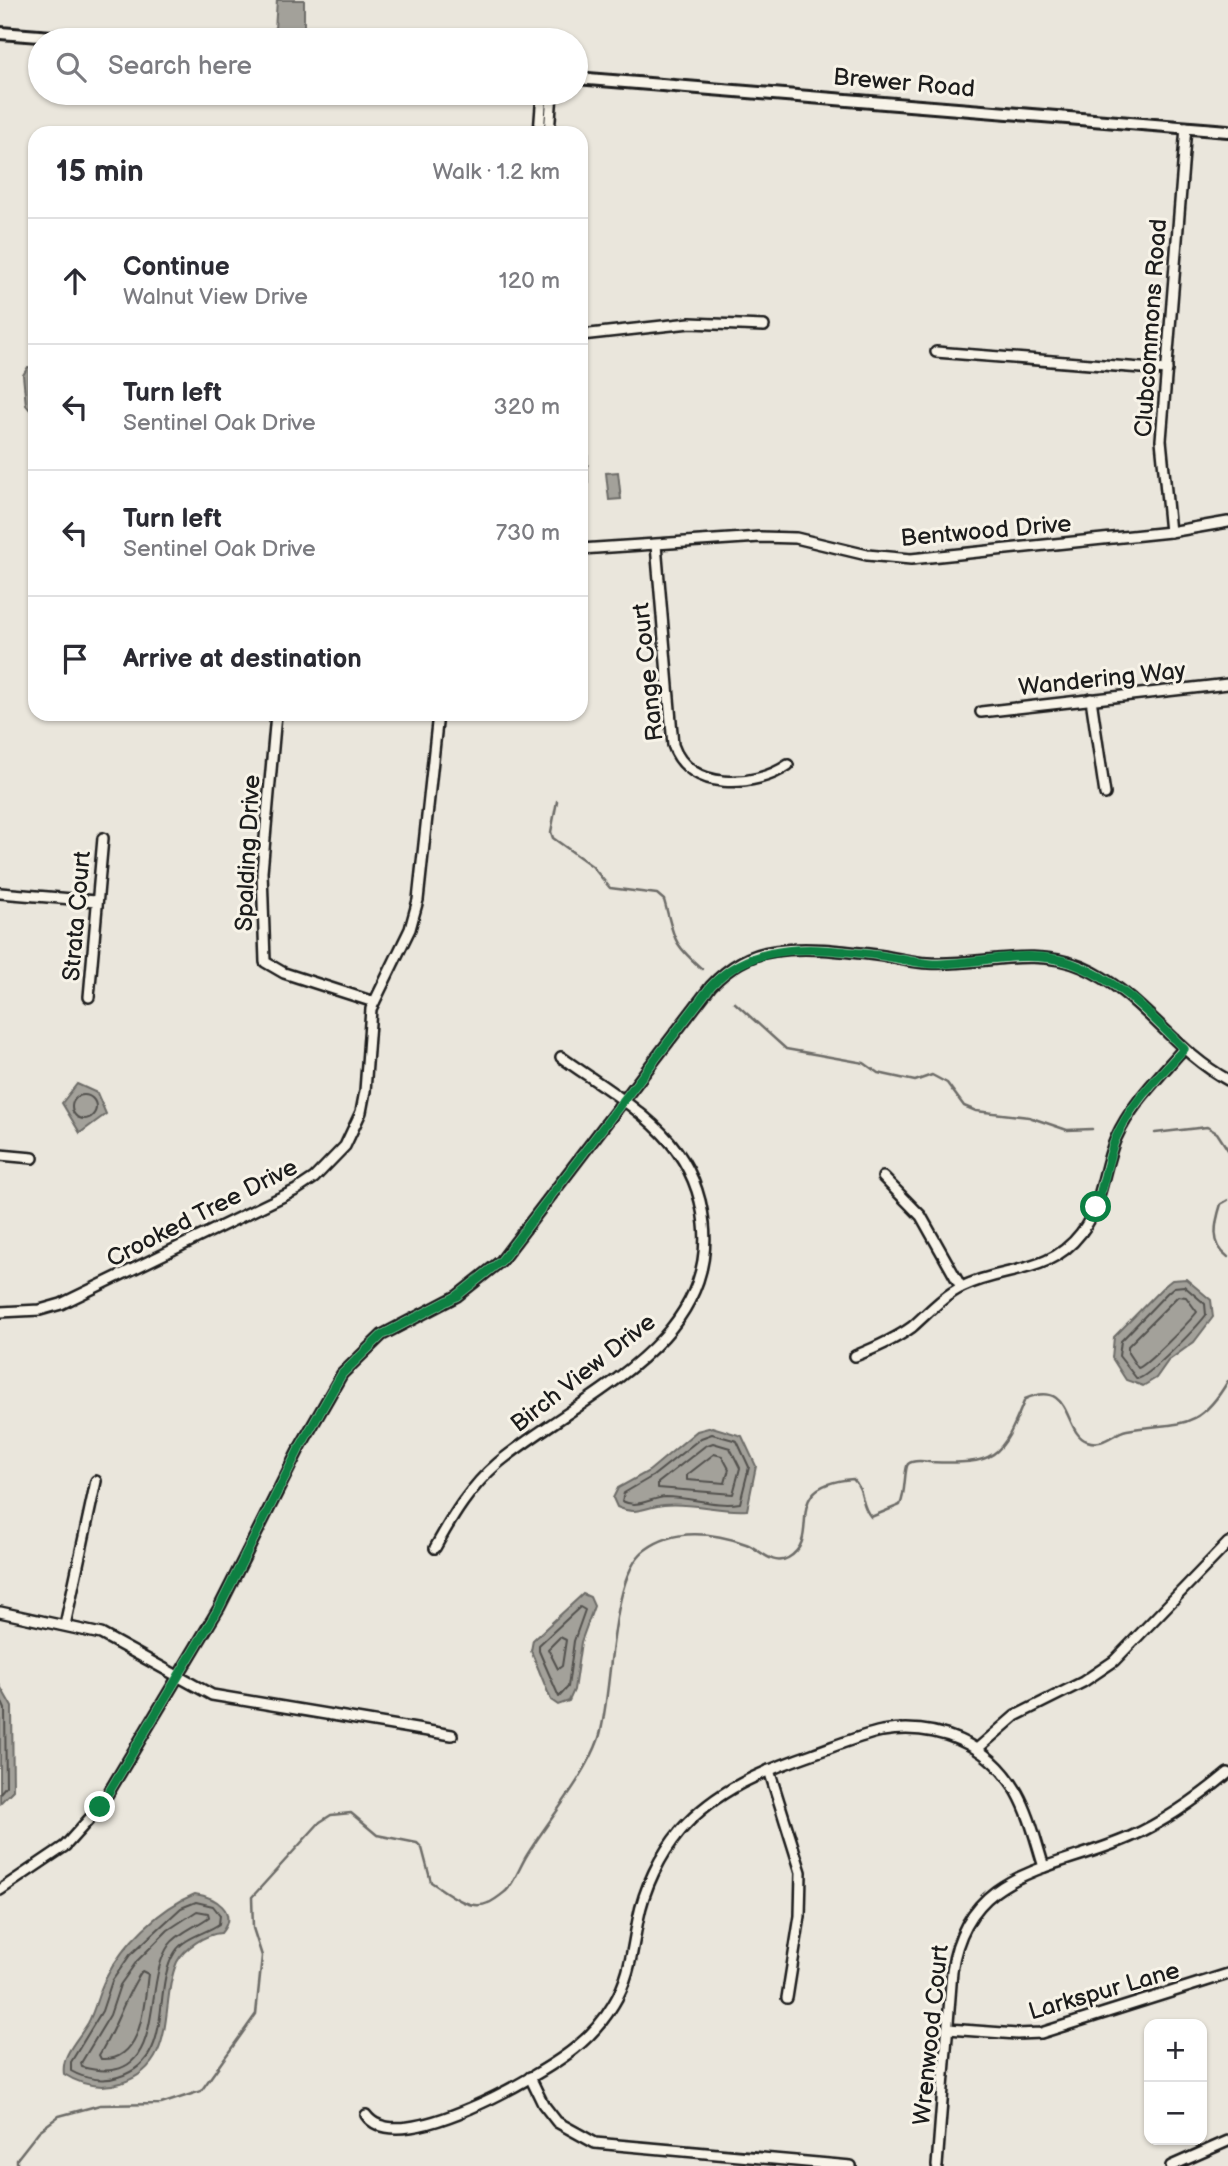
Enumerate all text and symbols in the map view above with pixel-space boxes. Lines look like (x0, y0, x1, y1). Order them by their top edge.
search box (28, 28, 588, 105)
icon: search (52, 48, 90, 86)
text: Search here (108, 51, 252, 82)
street label: Brewer Road (832, 62, 976, 104)
text: 15 min (56, 154, 144, 190)
text: Walk · 1.2 km (432, 158, 560, 186)
street label: Clubcommons Road (1129, 218, 1173, 438)
text: Continue (123, 252, 230, 283)
icon: ahead (56, 262, 94, 300)
text: 120 m (499, 267, 560, 295)
text: Walnut View Drive (123, 283, 308, 311)
text: Turn left (123, 378, 222, 409)
icon: left (56, 388, 94, 426)
text: 320 m (494, 393, 560, 421)
text: Sentinel Oak Drive (123, 409, 316, 437)
text: Turn left (123, 504, 222, 535)
street label: Bentwood Drive (899, 509, 1073, 553)
icon: left (56, 514, 94, 552)
text: 730 m (496, 519, 560, 547)
text: Sentinel Oak Drive (123, 535, 316, 563)
street label: Range Court (626, 601, 670, 743)
icon: arrive (56, 640, 94, 678)
text: Arrive at destination (123, 644, 362, 675)
street label: Wandering Way (1017, 656, 1187, 702)
street label: Spalding Drive (229, 774, 267, 932)
street label: Strata Court (57, 849, 97, 982)
street label: Crooked Tree Drive (102, 1152, 302, 1274)
route start (1080, 1191, 1111, 1222)
street label: Birch View Drive (505, 1307, 661, 1439)
route end (84, 1791, 115, 1822)
street label: Wrenwood Court (907, 1943, 955, 2127)
street label: Larkspur Lane (1025, 1956, 1183, 2026)
map controls (1144, 2019, 1207, 2145)
button: + (1144, 2019, 1207, 2082)
button: − (1144, 2082, 1207, 2145)

